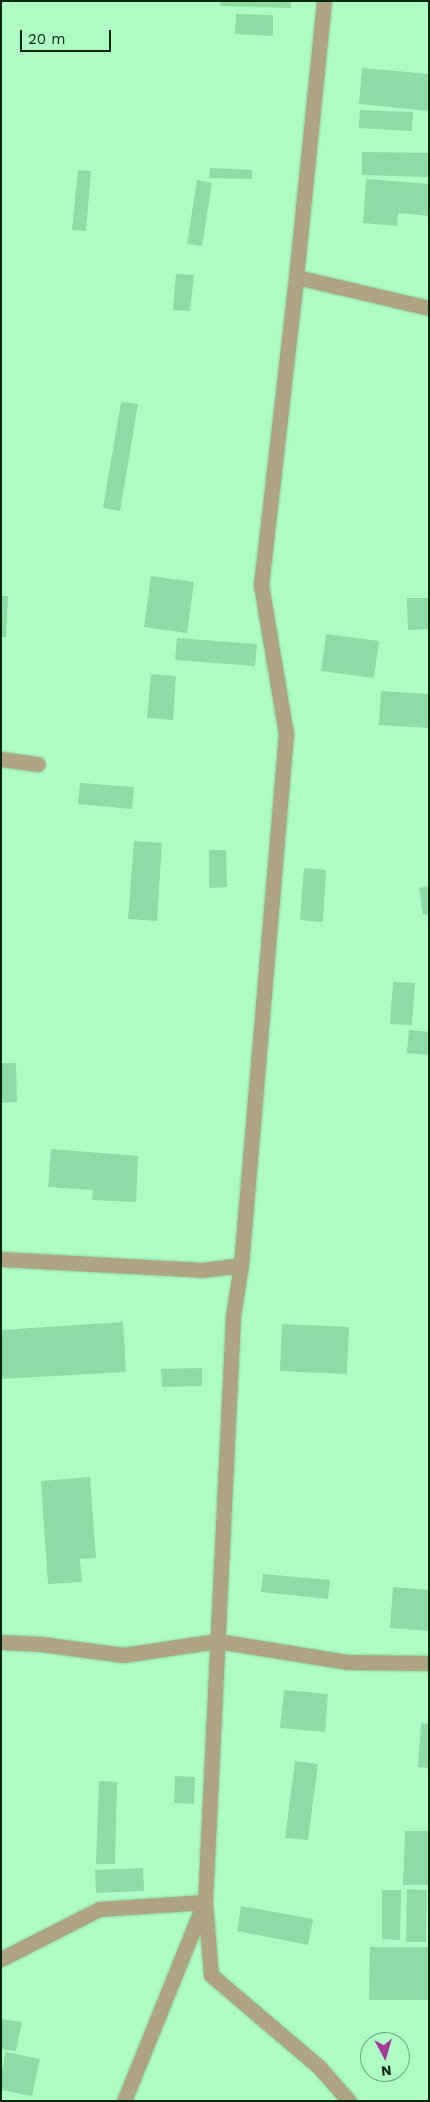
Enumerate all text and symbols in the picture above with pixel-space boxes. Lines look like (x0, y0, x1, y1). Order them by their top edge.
scale bar (22, 20, 114, 52)
text: 20 m (28, 30, 66, 48)
north arrow (360, 2032, 410, 2082)
text: N (380, 2062, 392, 2079)

